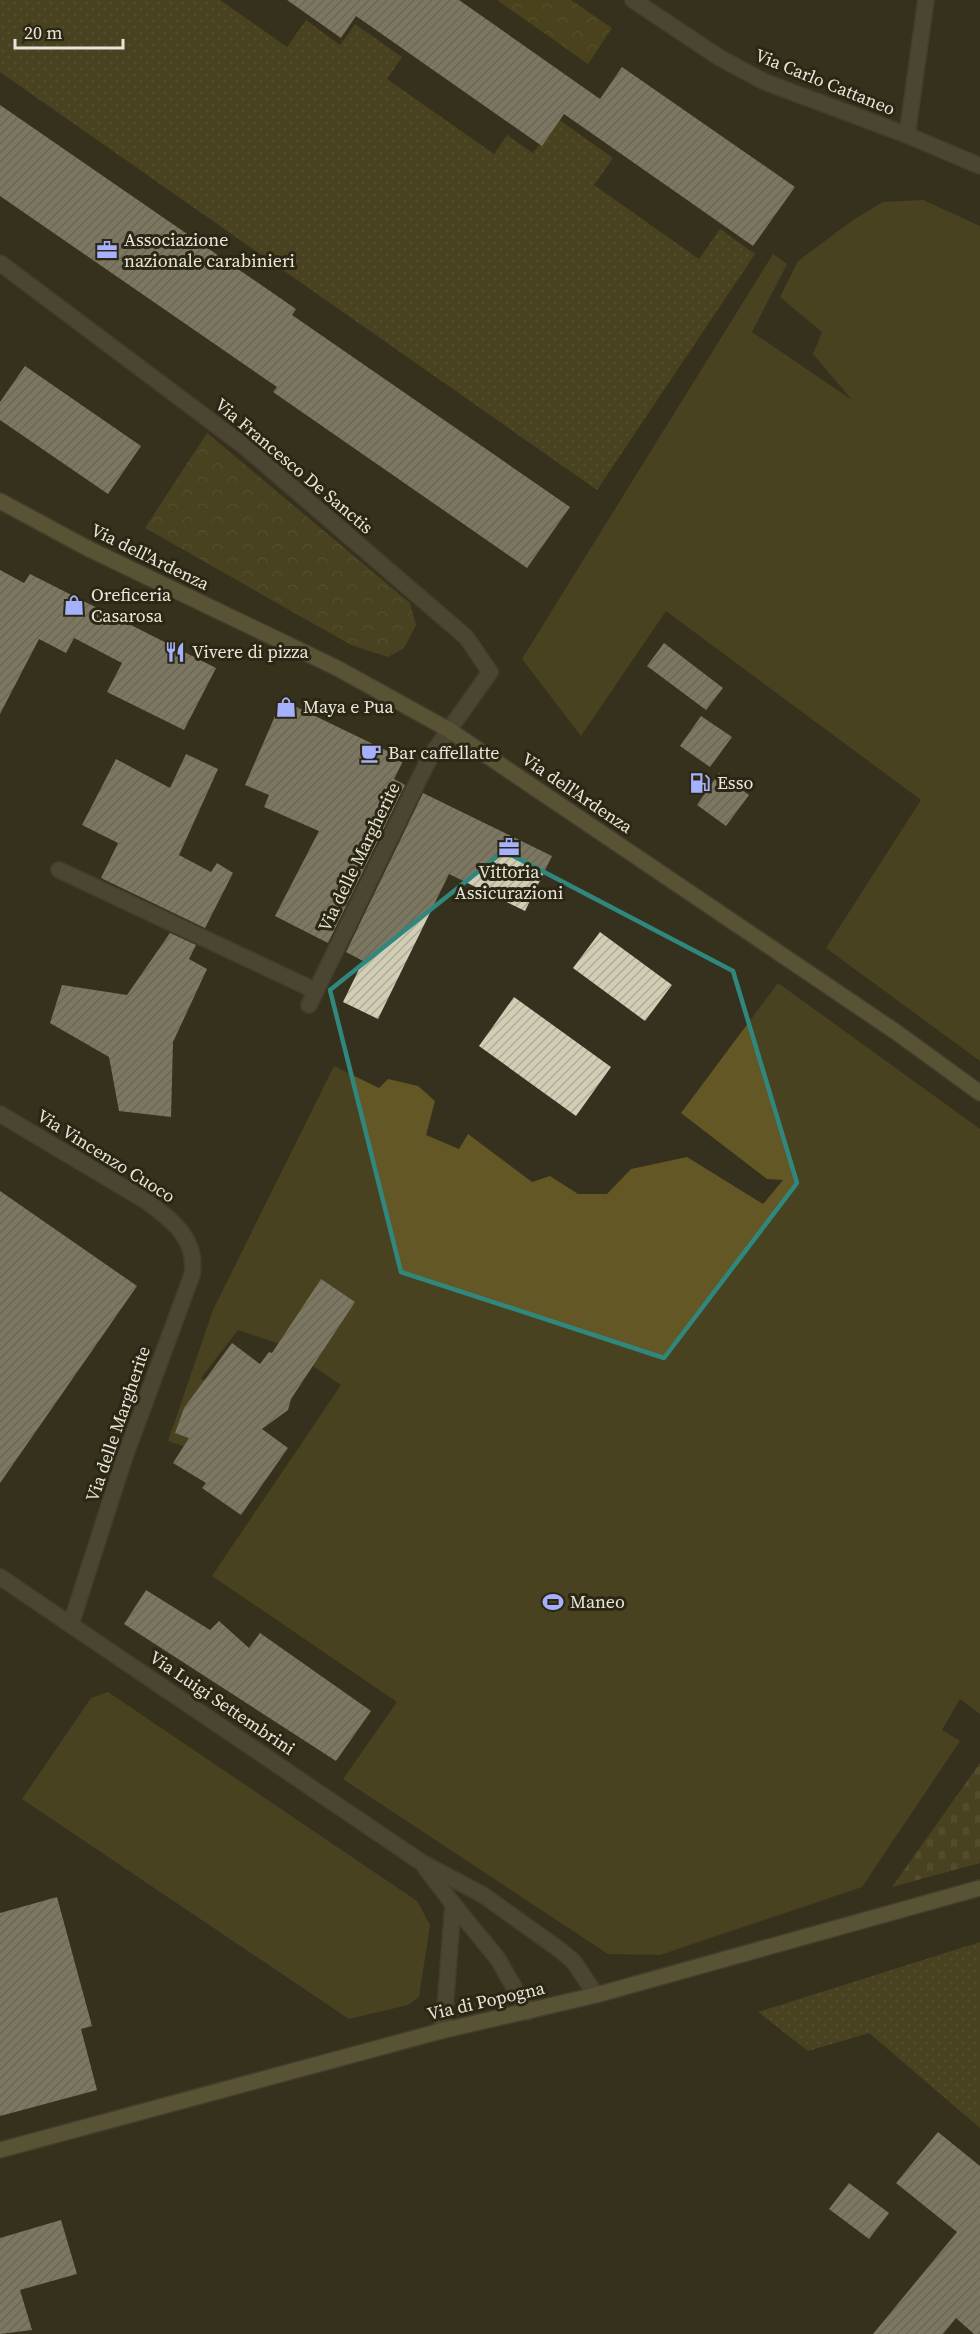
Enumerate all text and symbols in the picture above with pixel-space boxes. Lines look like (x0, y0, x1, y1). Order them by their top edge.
scale bar (15, 12, 123, 50)
text: 20 m (24, 20, 62, 45)
street label: Via Carlo Cattaneo (751, 42, 899, 121)
place label: Associazione nazionale carabinieri (124, 227, 295, 273)
office icon: Associazione nazionale carabinieri (95, 238, 119, 262)
street label: Via Francesco De Sanctis (210, 392, 379, 539)
street label: Via dell'Ardenza (87, 517, 214, 596)
place label: Oreficeria Casarosa (91, 582, 172, 628)
shop icon: Oreficeria Casarosa (62, 593, 86, 617)
place label: Vivere di pizza (192, 639, 309, 664)
restaurant icon: Vivere di pizza (163, 640, 187, 664)
place label: Maya e Pua (303, 694, 395, 719)
shop icon: Maya e Pua (274, 695, 298, 719)
place label: Bar caffellatte (388, 740, 499, 765)
cafe icon: Bar caffellatte (359, 741, 383, 765)
street label: Via dell'Ardenza (517, 746, 638, 839)
place label: Esso (717, 770, 753, 795)
fuel station icon: Esso (688, 771, 712, 795)
street label: Via delle Margherite (312, 778, 406, 936)
office icon: Vittoria Assicurazioni (497, 835, 521, 859)
place label: Vittoria Assicurazioni (455, 859, 563, 905)
street label: Via Vincenzo Cuoco (32, 1103, 180, 1208)
street label: Via delle Margherite (79, 1343, 156, 1505)
place label: Maneo (570, 1589, 625, 1614)
sports icon: Maneo (541, 1590, 565, 1614)
street label: Via Luigi Settembrini (145, 1645, 300, 1761)
street label: Via di Popogna (425, 1975, 548, 2026)

